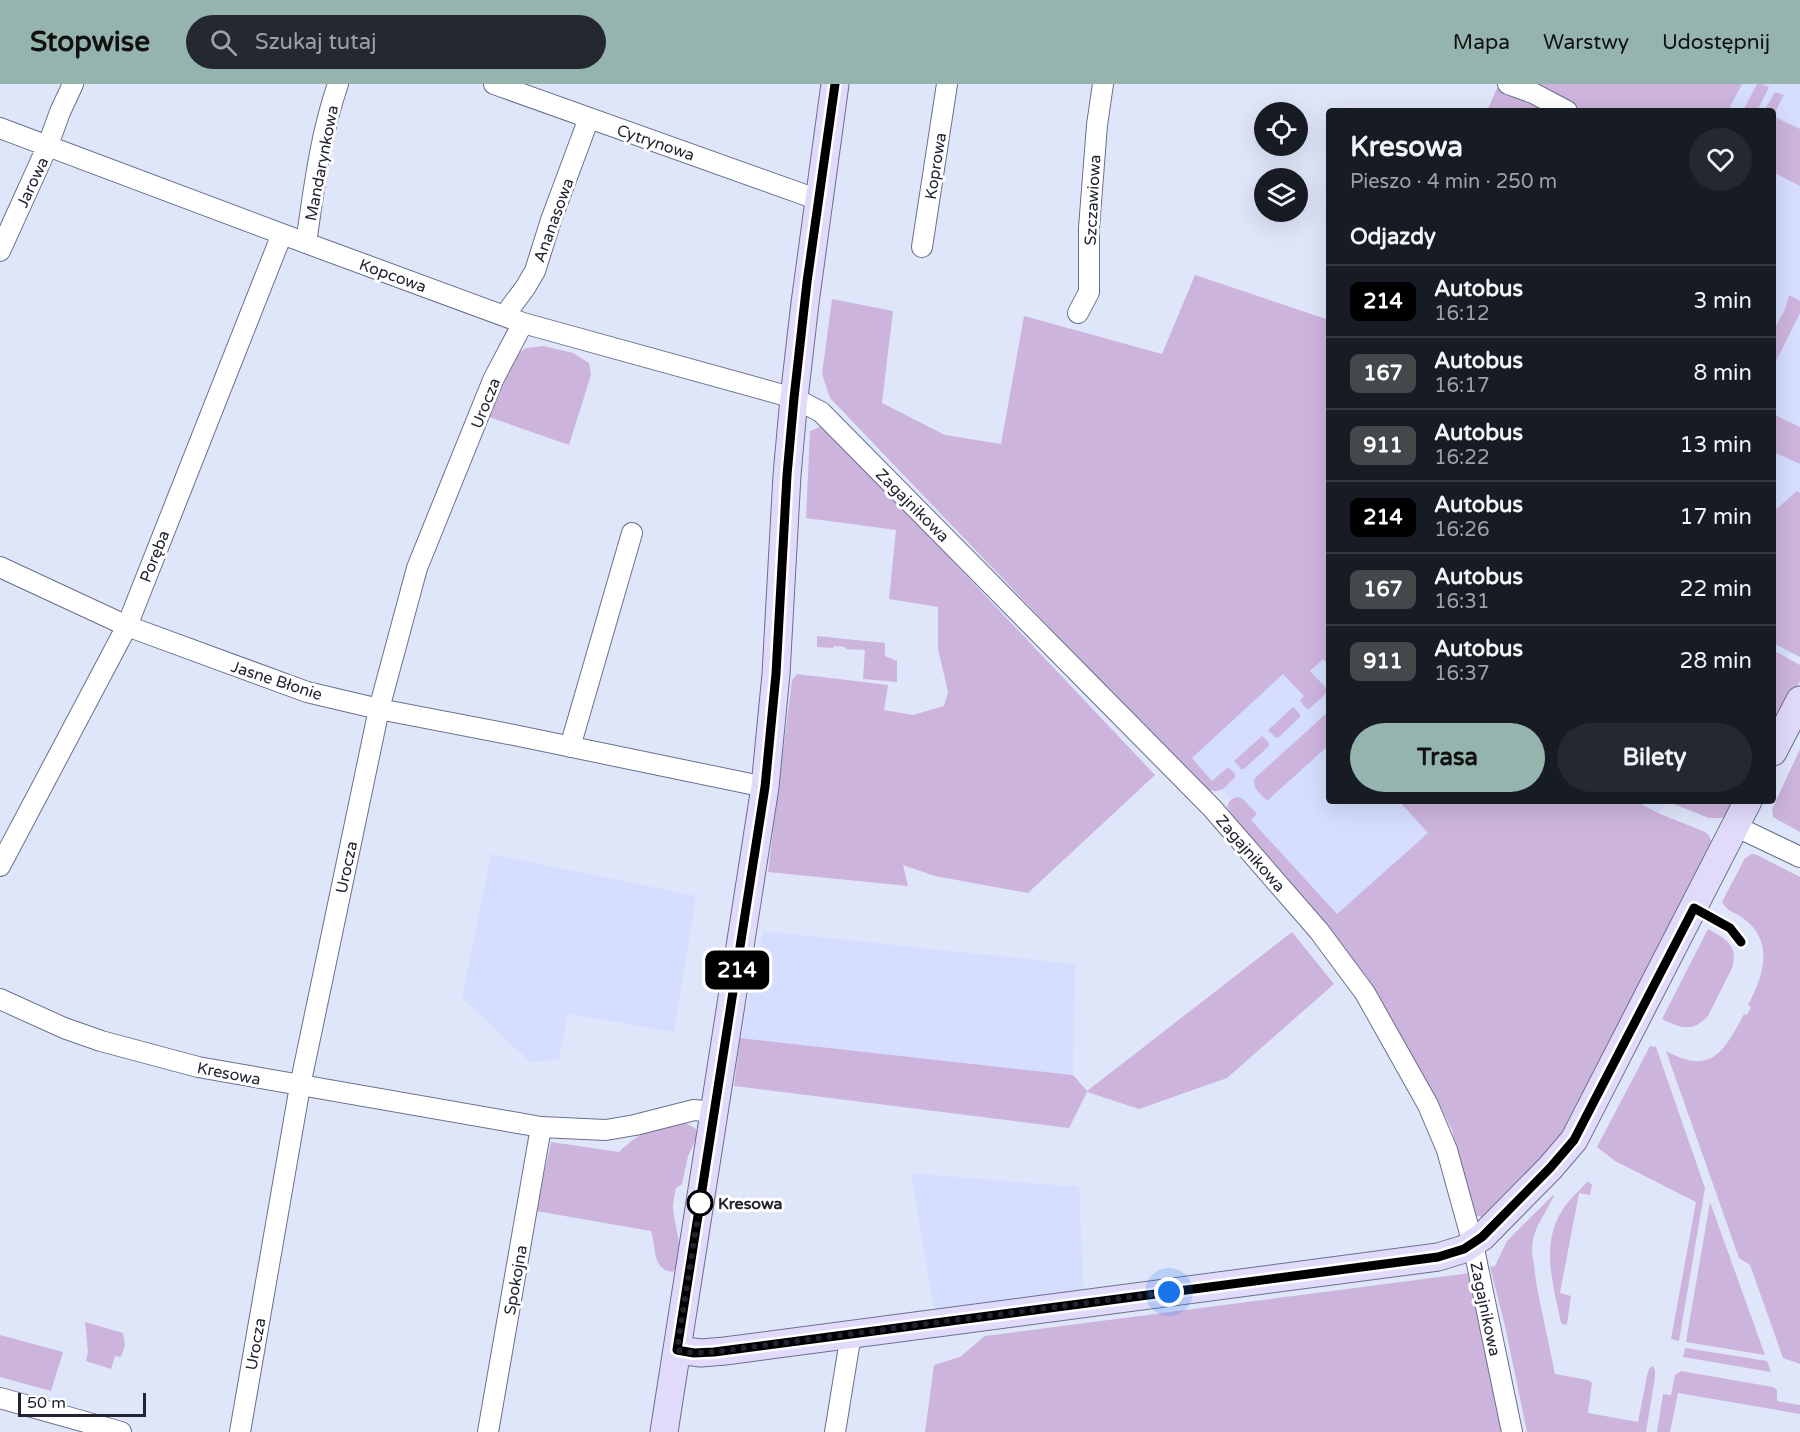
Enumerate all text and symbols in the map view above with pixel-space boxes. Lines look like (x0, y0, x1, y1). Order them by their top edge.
search box (186, 15, 606, 69)
text: Stopwise (30, 25, 150, 59)
icon: search (207, 26, 240, 59)
text: Szukaj tutaj (255, 29, 377, 55)
text: Mapa (1453, 30, 1510, 55)
text: Warstwy (1543, 30, 1629, 55)
text: Udostępnij (1662, 30, 1770, 55)
map controls (1254, 102, 1308, 222)
button: locate (1254, 102, 1308, 156)
street label: Mandarynkowa (301, 104, 343, 223)
street label: Cytrynowa (614, 120, 697, 166)
button: heart (1689, 128, 1752, 191)
text: Kresowa (1350, 130, 1463, 164)
street label: Koprowa (921, 131, 951, 201)
street label: Jarowa (13, 154, 53, 211)
street label: Szczawiowa (1081, 154, 1105, 246)
button: layers (1254, 168, 1308, 222)
text: Pieszo · 4 min · 250 m (1350, 170, 1557, 194)
street label: Ananasowa (529, 175, 578, 265)
text: Odjazdy (1350, 224, 1436, 250)
street label: Kopcowa (356, 255, 429, 297)
text: Autobus (1434, 276, 1523, 302)
text: 3 min (1693, 288, 1752, 314)
text: 214 (1363, 289, 1403, 314)
text: 16:12 (1434, 302, 1489, 326)
text: Autobus (1434, 348, 1523, 374)
text: 8 min (1693, 360, 1752, 386)
text: 167 (1363, 361, 1403, 386)
text: 16:17 (1434, 374, 1489, 398)
street label: Urocza (467, 375, 505, 432)
text: Autobus (1434, 420, 1523, 446)
text: 13 min (1680, 432, 1752, 458)
text: 911 (1363, 433, 1403, 458)
text: 16:22 (1434, 446, 1489, 470)
street label: Zagajnikowa (871, 465, 953, 547)
text: Autobus (1434, 492, 1523, 518)
text: 17 min (1680, 504, 1752, 530)
text: 214 (1363, 505, 1403, 530)
text: 16:26 (1434, 518, 1489, 542)
street label: Poręba (135, 527, 174, 585)
text: Autobus (1434, 564, 1523, 590)
text: 22 min (1680, 576, 1752, 602)
text: 167 (1363, 577, 1403, 602)
text: 16:31 (1434, 590, 1489, 614)
text: Autobus (1434, 636, 1523, 662)
text: 28 min (1680, 648, 1752, 674)
text: 911 (1363, 649, 1403, 674)
street label: Jasne Błonie (228, 657, 325, 705)
text: 16:37 (1434, 662, 1489, 686)
button: Trasa (1350, 723, 1545, 792)
button: Bilety (1557, 723, 1752, 792)
street label: Zagajnikowa (1211, 811, 1289, 896)
street label: Urocza (332, 839, 362, 895)
line badge: 214 (702, 950, 771, 990)
text: 214 (717, 958, 757, 983)
street label: Kresowa (195, 1058, 262, 1090)
marker: Kresowa (687, 1190, 713, 1216)
place label: Kresowa (718, 1194, 783, 1214)
street label: Spokojna (500, 1244, 532, 1317)
street label: Zagajnikowa (1465, 1260, 1505, 1358)
your location (1154, 1277, 1184, 1307)
street label: Urocza (242, 1316, 270, 1372)
scale bar (18, 1390, 146, 1418)
text: 50 m (27, 1393, 66, 1413)

